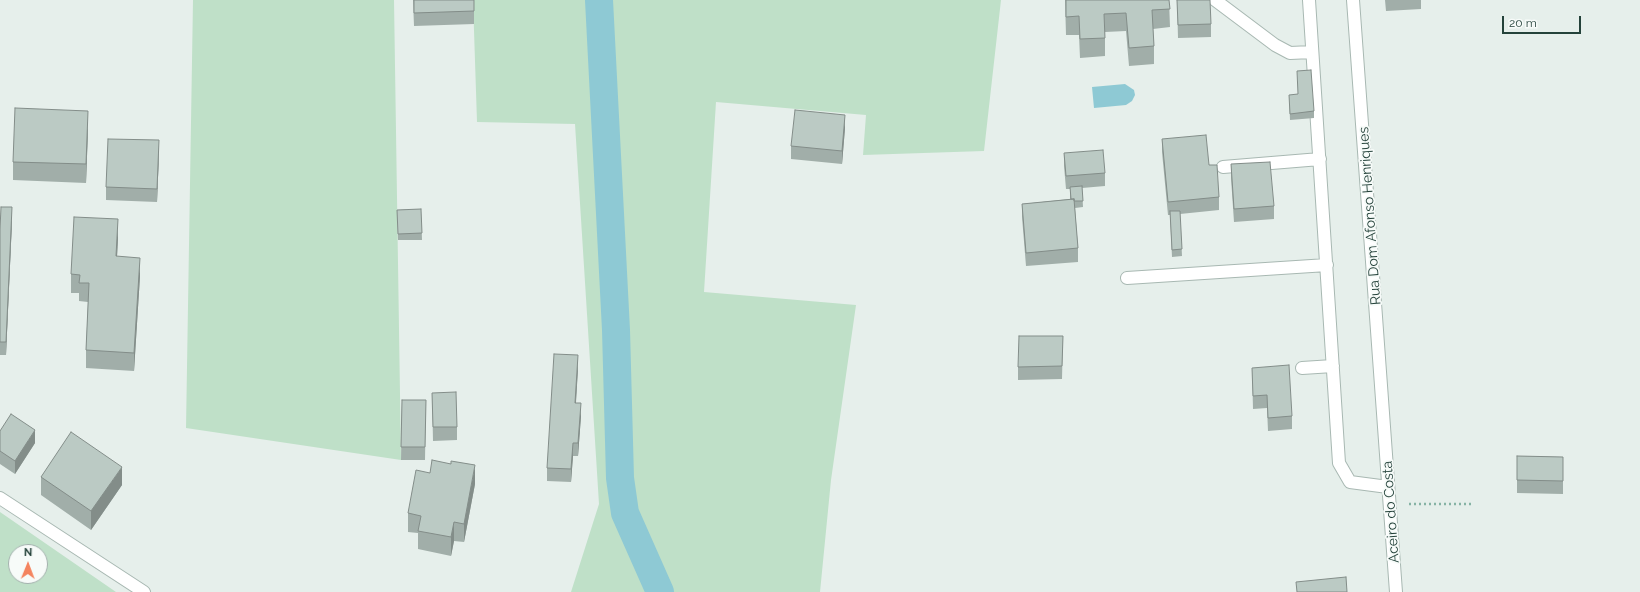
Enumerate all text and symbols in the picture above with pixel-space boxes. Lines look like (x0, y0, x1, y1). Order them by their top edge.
scale bar (1504, 8, 1583, 34)
text: 20 m (1509, 16, 1537, 30)
street label: Rua Dom Afonso Henriques (1355, 126, 1385, 306)
street label: Aceiro do Costa (1379, 460, 1403, 564)
north arrow (8, 544, 48, 584)
text: N (24, 546, 33, 559)

